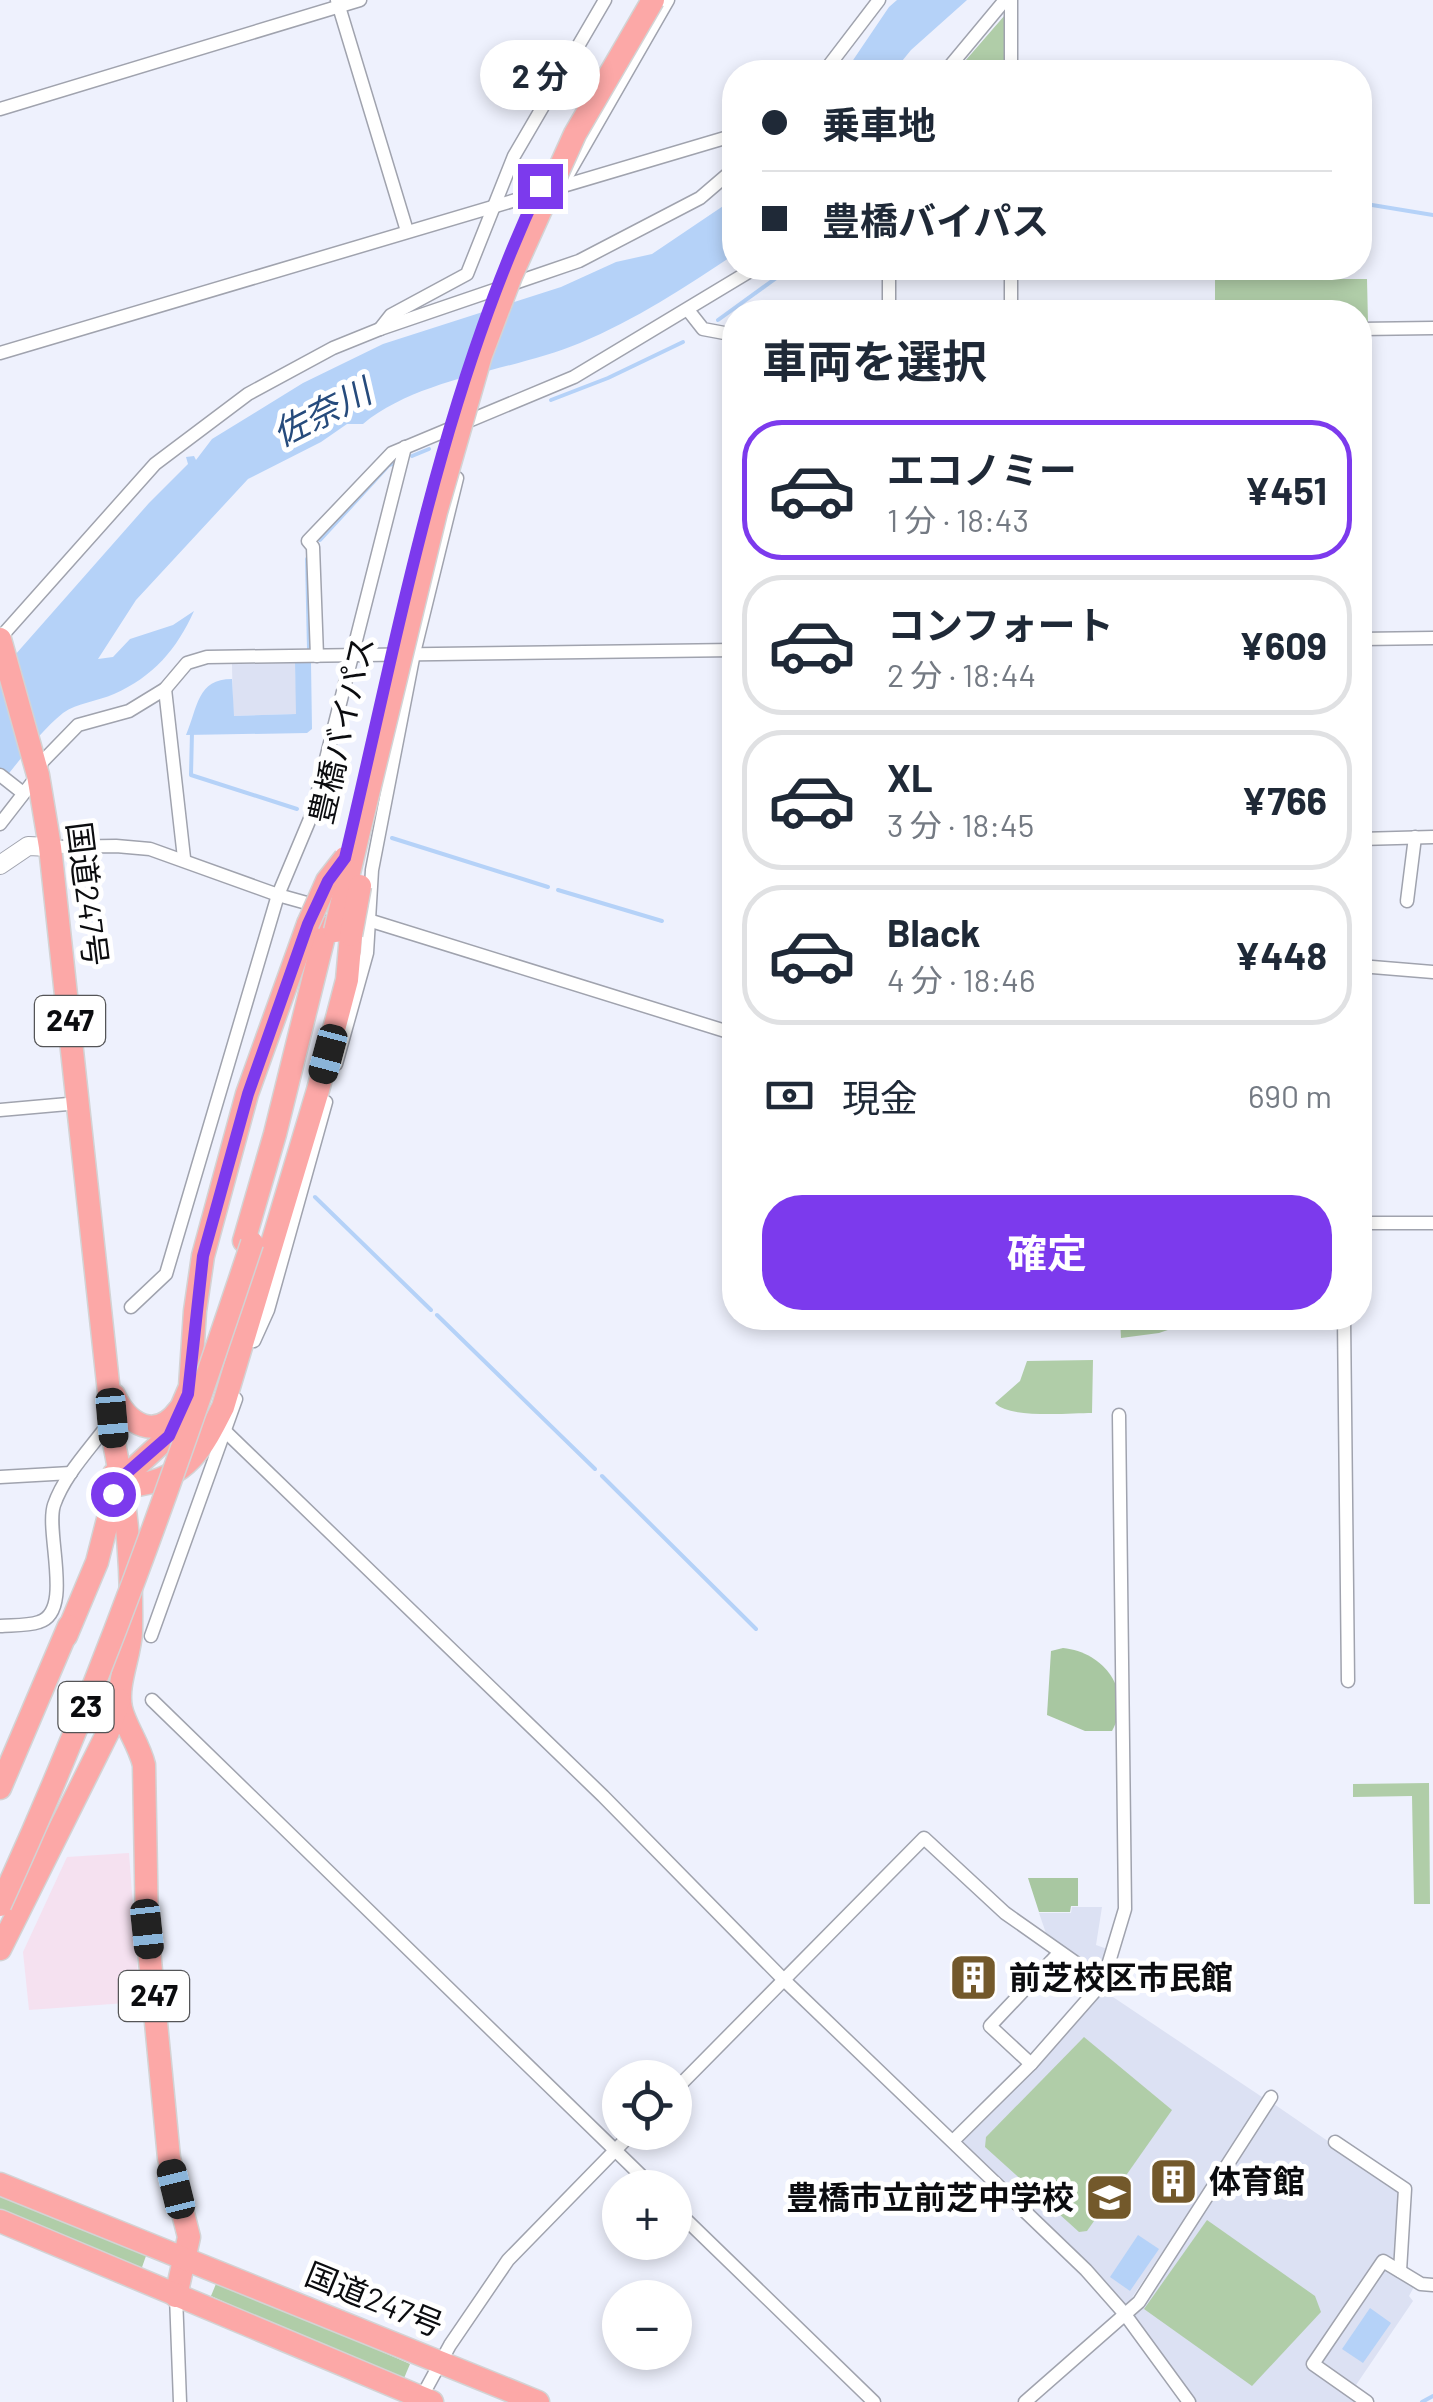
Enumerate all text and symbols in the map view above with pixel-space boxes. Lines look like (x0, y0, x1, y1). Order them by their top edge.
callout: 2 分 (480, 41, 600, 111)
text: 2 分 (512, 56, 568, 94)
text: 乗車地 (822, 101, 936, 147)
route end (518, 164, 563, 209)
text: 豊橋バイパス (822, 197, 1049, 243)
text: 車両を選択 (762, 333, 987, 387)
water label: 佐奈川 (265, 367, 381, 454)
icon: car (767, 445, 857, 535)
text: エコノミー (887, 446, 1077, 492)
text: ¥451 (1244, 467, 1327, 513)
text: 1 分 · 18:43 (887, 500, 1029, 538)
icon: car (767, 600, 857, 690)
text: コンフォート (887, 601, 1114, 647)
text: ¥609 (1239, 622, 1327, 668)
street label: 豊橋バイパス (300, 632, 380, 827)
text: 2 分 · 18:44 (887, 655, 1036, 693)
text: XL (887, 754, 933, 800)
icon: car (767, 755, 857, 845)
text: ¥766 (1241, 777, 1327, 823)
text: 3 分 · 18:45 (887, 805, 1034, 843)
street label: 国道247号 (61, 819, 117, 968)
text: Black (887, 909, 981, 955)
icon: car (767, 910, 857, 1000)
text: ¥448 (1234, 932, 1327, 978)
text: 4 分 · 18:46 (887, 960, 1035, 998)
road number: 247 (35, 996, 105, 1046)
car (306, 1021, 350, 1087)
icon: cash (762, 1068, 817, 1123)
text: 現金 (842, 1074, 918, 1120)
text: 690 m (1248, 1076, 1332, 1114)
button: 確定 (762, 1195, 1332, 1310)
car (94, 1387, 130, 1449)
route start (91, 1472, 136, 1517)
road number: 23 (58, 1682, 114, 1732)
car (129, 1898, 165, 1960)
building icon: 前芝校区市民館 (948, 1952, 1000, 2004)
place label: 前芝校区市民館 (1009, 1957, 1233, 1995)
road number: 247 (119, 1971, 189, 2021)
map controls (602, 2060, 692, 2370)
button: locate (602, 2060, 692, 2150)
car (154, 2156, 198, 2222)
building icon: 体育館 (1148, 2156, 1200, 2208)
place label: 体育館 (1209, 2161, 1305, 2199)
button: + (602, 2170, 692, 2260)
school or university icon: 豊橋市立前芝中学校 (1083, 2172, 1135, 2224)
place label: 豊橋市立前芝中学校 (786, 2177, 1074, 2215)
street label: 国道247号 (300, 2253, 449, 2343)
button: − (602, 2280, 692, 2370)

